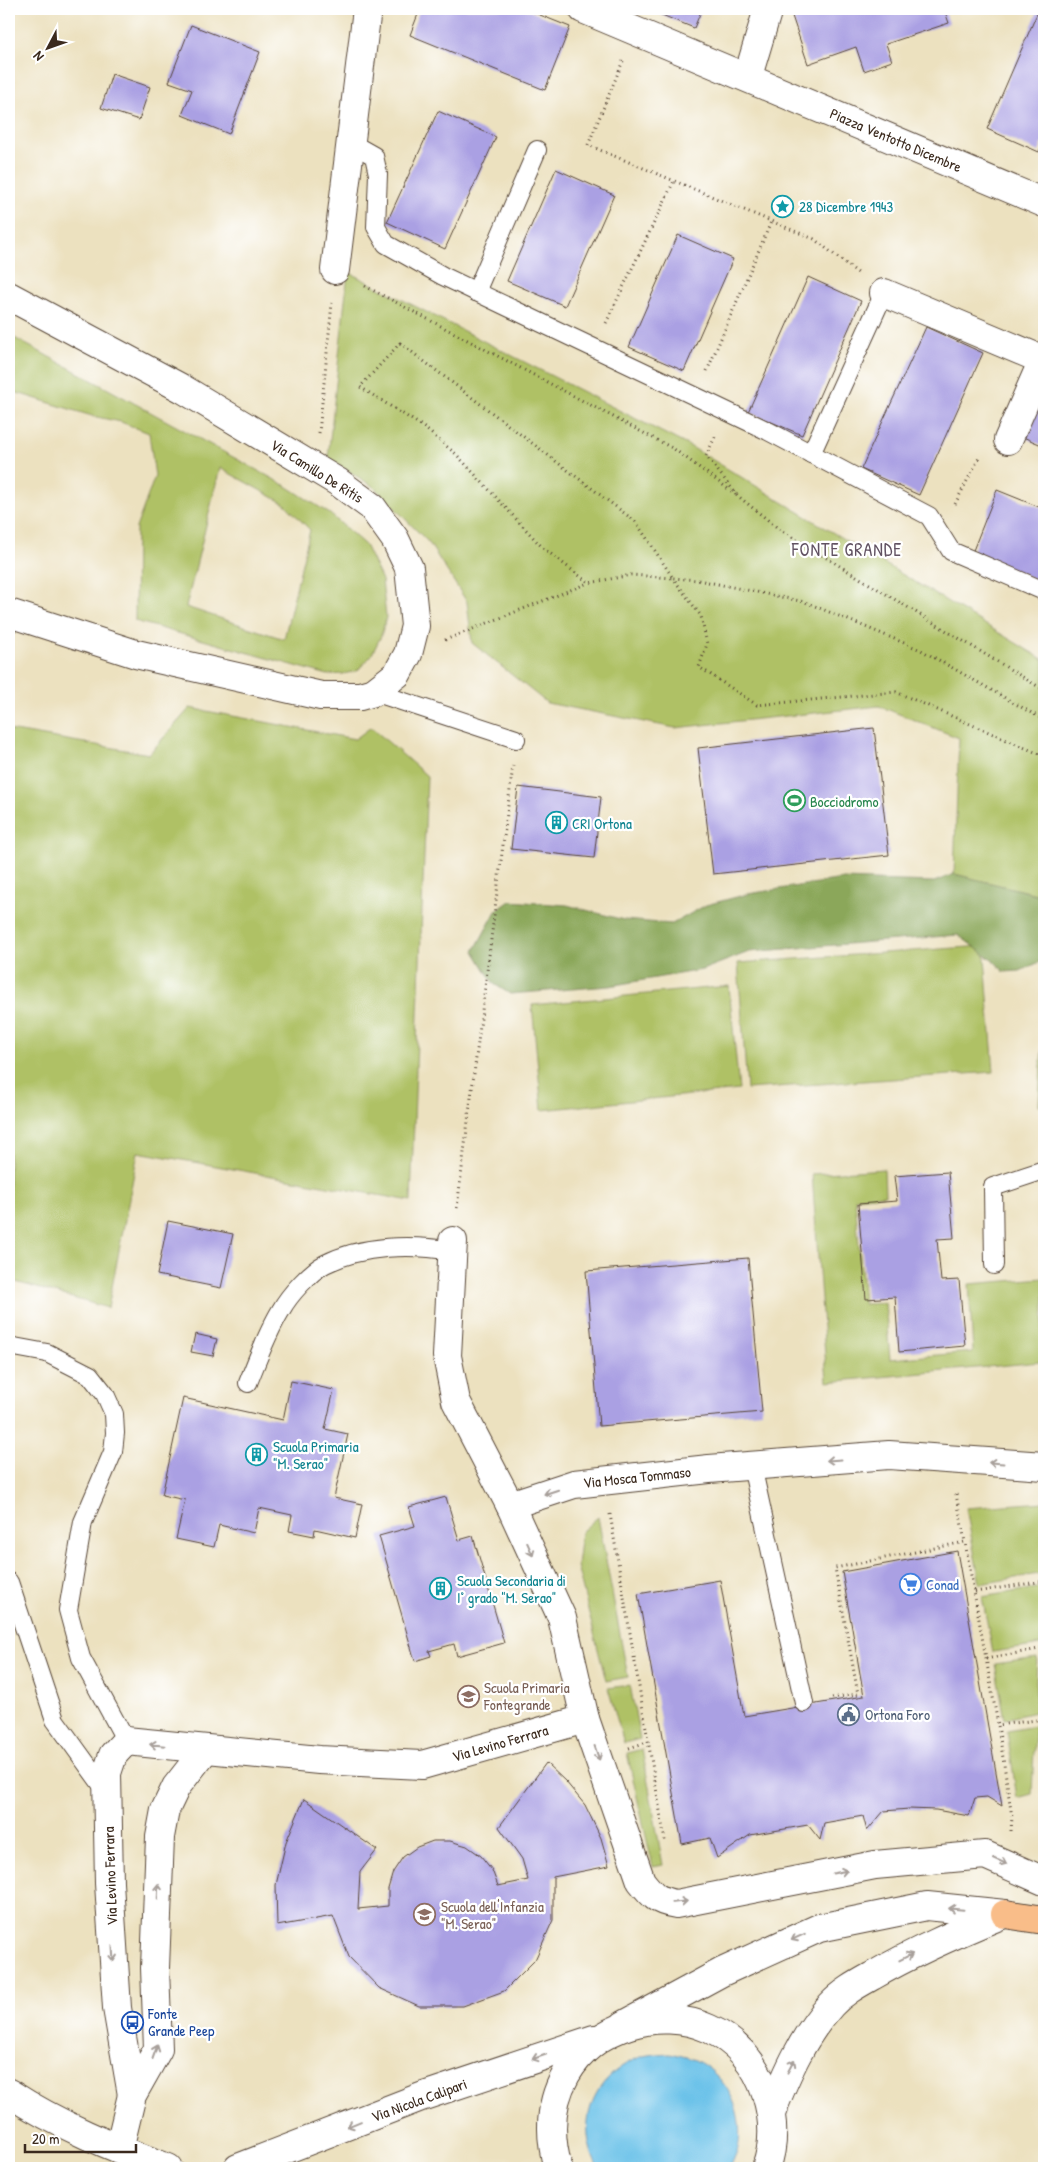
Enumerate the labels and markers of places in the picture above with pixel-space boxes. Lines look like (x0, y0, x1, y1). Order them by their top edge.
place icon: 28 Dicembre 1943 (771, 194, 795, 218)
place label: 28 Dicembre 1943 (799, 196, 893, 217)
sports icon: Bocciodromo (782, 789, 806, 813)
place label: Bocciodromo (810, 791, 879, 812)
building icon: CRI Ortona (544, 811, 568, 835)
place label: CRI Ortona (572, 813, 632, 834)
place label: Scuola Primaria "M. Serao" (273, 1436, 359, 1474)
building icon: Scuola Primaria "M. Serao" (245, 1443, 269, 1467)
place label: Scuola Secondaria di I° grado "M. Serao" (457, 1570, 566, 1608)
supermarket icon: Conad (898, 1572, 922, 1596)
place label: Conad (926, 1574, 959, 1595)
building icon: Scuola Secondaria di I° grado "M. Serao" (429, 1577, 453, 1601)
place label: Scuola Primaria Fontegrande (483, 1677, 570, 1715)
school or university icon: Scuola Primaria Fontegrande (456, 1684, 480, 1708)
public building icon: Ortona Foro (837, 1702, 861, 1726)
place label: Ortona Foro (865, 1704, 930, 1725)
place label: Scuola dell'Infanzia "M. Serao" (441, 1896, 544, 1934)
school or university icon: Scuola dell'Infanzia "M. Serao" (413, 1903, 437, 1927)
place label: Fonte Grande Peep (147, 2003, 215, 2041)
bus stop icon: Fonte Grande Peep (120, 2010, 144, 2034)

